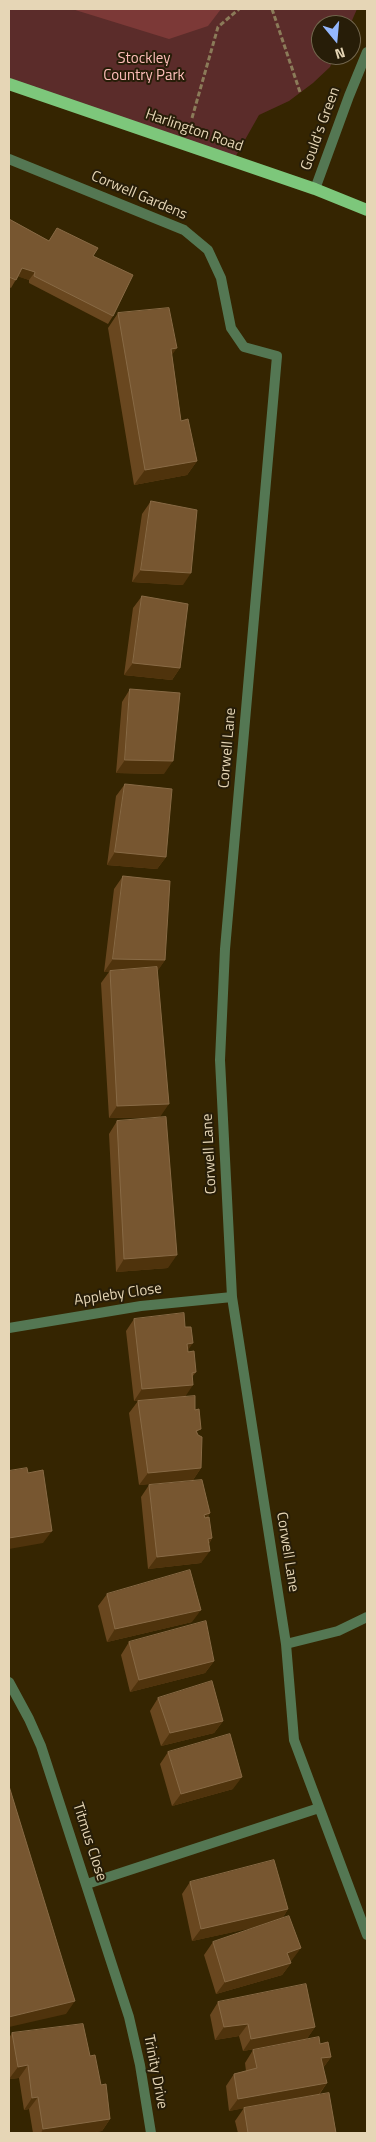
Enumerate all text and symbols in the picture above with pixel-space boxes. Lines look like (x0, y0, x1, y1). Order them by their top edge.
north arrow (311, 15, 361, 65)
text: N (333, 42, 348, 65)
park label: Stockley Country Park (103, 50, 185, 85)
street label: Gould's Green (298, 85, 344, 173)
street label: Harlington Road (143, 106, 245, 156)
street label: Corwell Gardens (88, 168, 190, 224)
street label: Corwell Lane (216, 707, 240, 789)
street label: Corwell Lane (199, 1113, 221, 1195)
street label: Appleby Close (73, 1280, 163, 1310)
street label: Corwell Lane (272, 1511, 302, 1593)
street label: Titmus Close (68, 1801, 110, 1883)
street label: Trinity Drive (139, 2033, 171, 2111)

